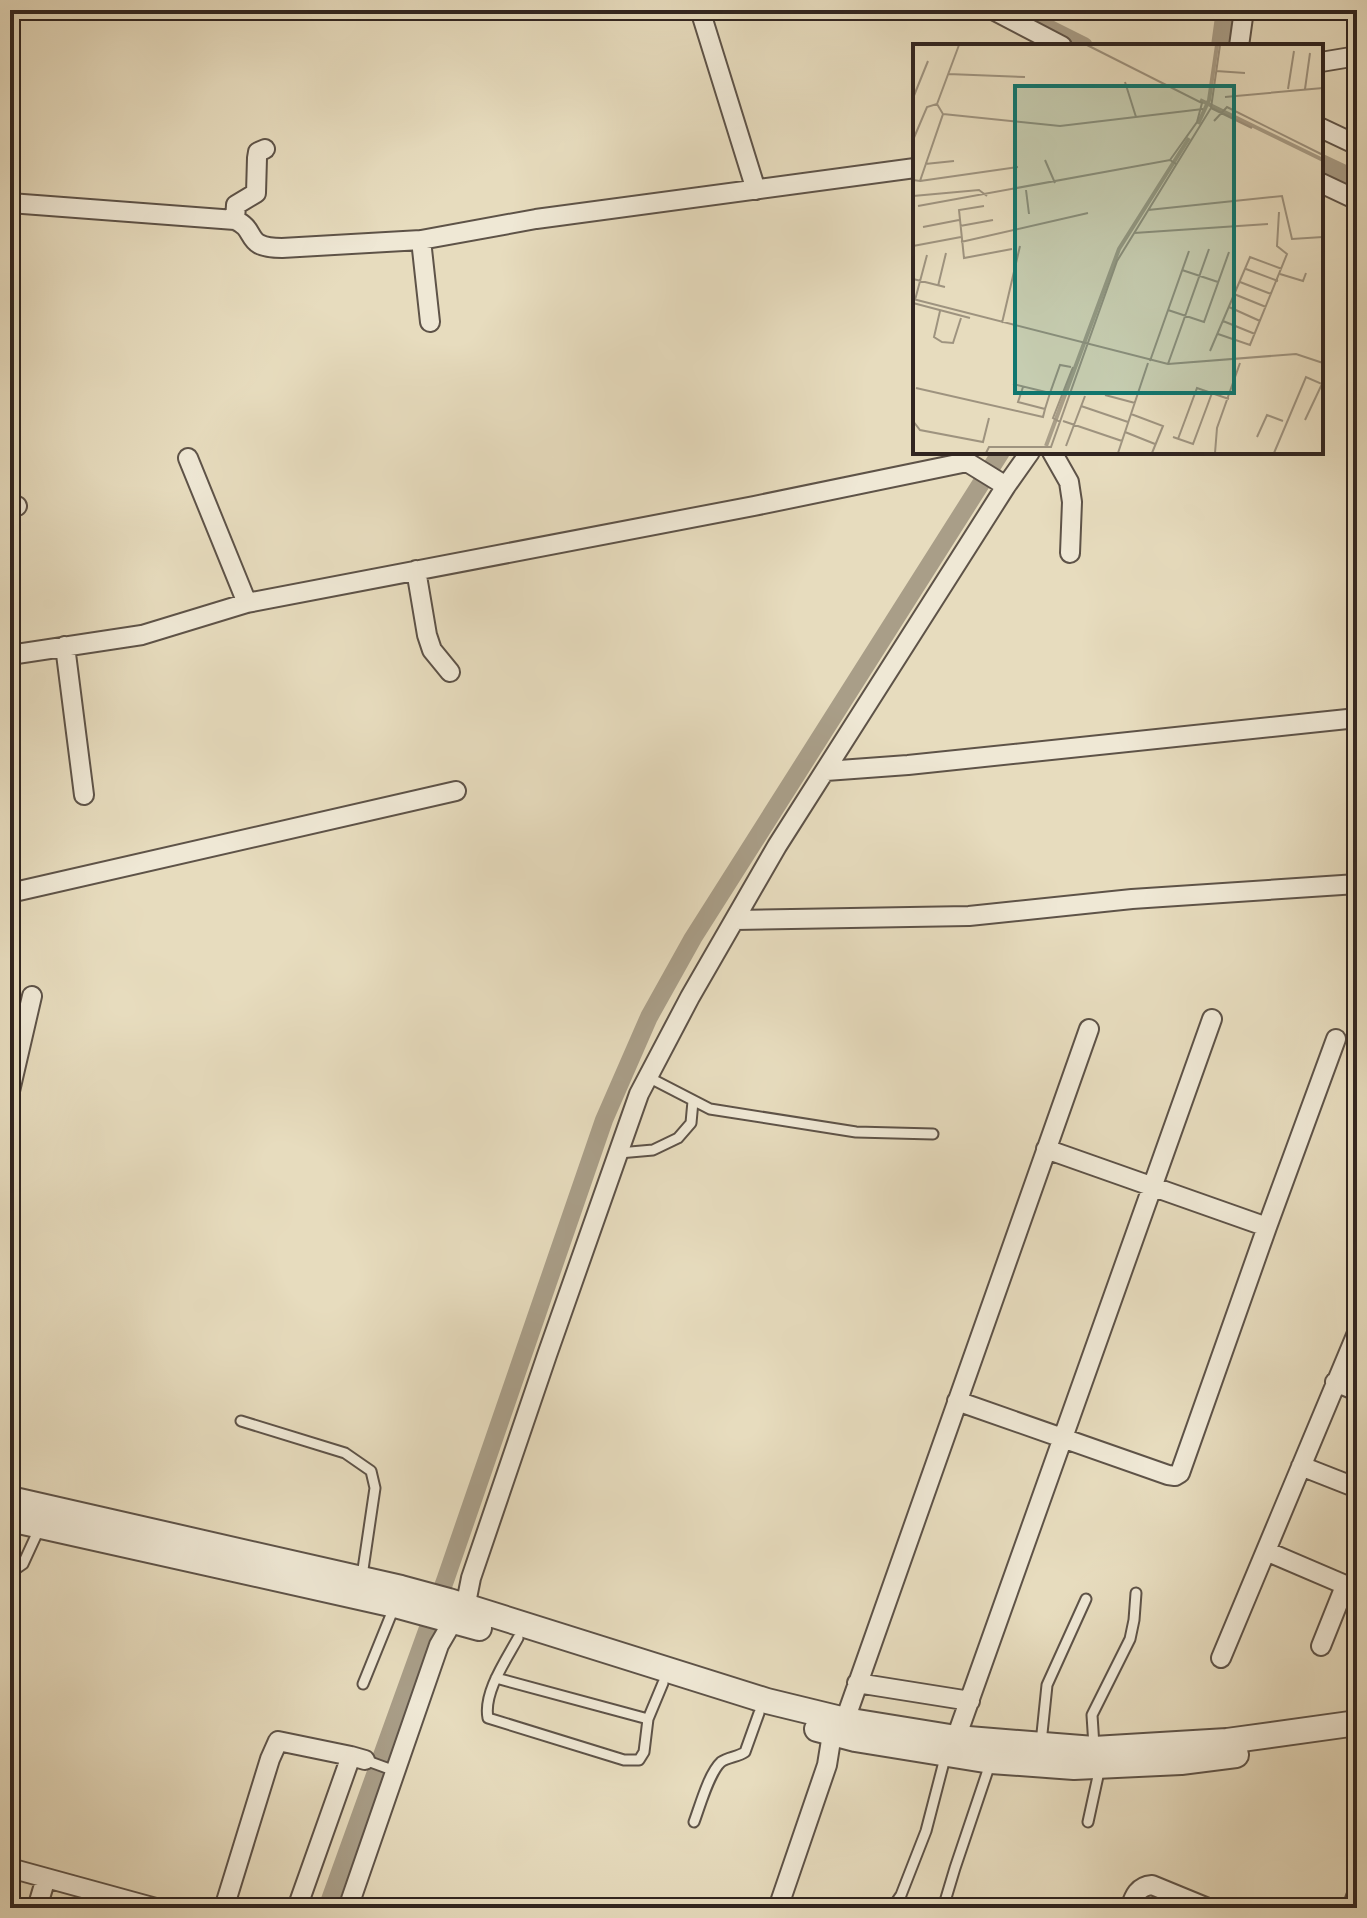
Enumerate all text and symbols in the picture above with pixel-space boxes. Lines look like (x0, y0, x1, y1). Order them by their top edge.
inset map (913, 44, 1323, 454)

